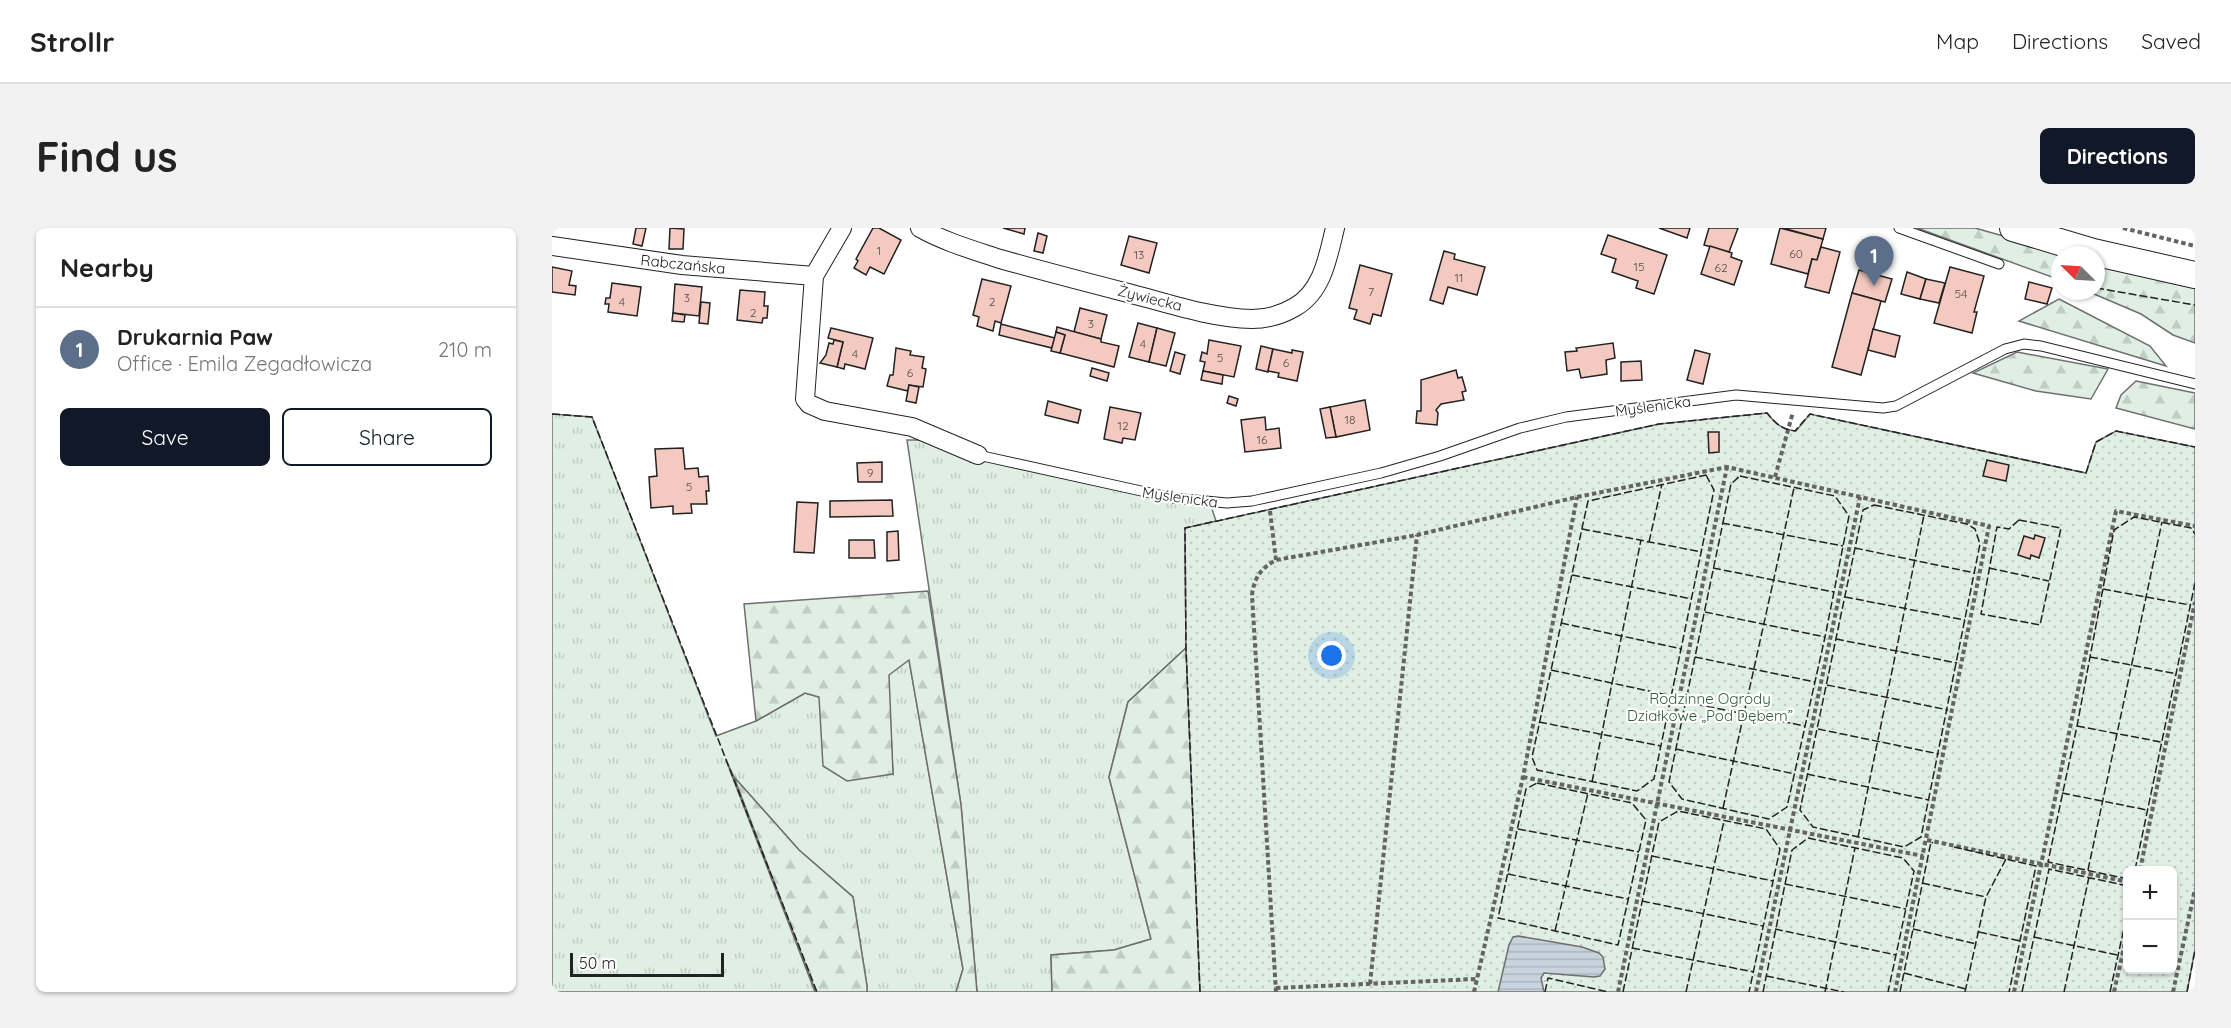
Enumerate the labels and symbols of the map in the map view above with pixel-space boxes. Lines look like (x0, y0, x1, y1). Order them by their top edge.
pin: 1 (1854, 236, 1894, 286)
house number: 1 (877, 243, 881, 258)
house number: 60 (1789, 246, 1803, 261)
north arrow (2051, 246, 2105, 300)
house number: 13 (1134, 247, 1144, 262)
street label: Rabczańska (640, 250, 726, 278)
house number: 15 (1634, 259, 1644, 274)
house number: 62 (1714, 260, 1728, 275)
house number: 11 (1455, 270, 1463, 285)
street label: Żywiecka (1116, 281, 1184, 315)
house number: 7 (1368, 284, 1374, 299)
house number: 54 (1955, 286, 1967, 301)
house number: 3 (684, 290, 690, 305)
house number: 4 (619, 294, 625, 309)
house number: 2 (989, 294, 996, 309)
house number: 2 (750, 305, 757, 320)
house number: 3 (1088, 316, 1094, 331)
house number: 4 (1140, 336, 1146, 351)
house number: 4 (852, 346, 858, 361)
house number: 5 (1217, 350, 1223, 365)
house number: 6 (1283, 355, 1290, 370)
house number: 6 (907, 365, 914, 380)
street label: Myślenicka (1614, 391, 1692, 421)
house number: 18 (1345, 412, 1355, 427)
house number: 12 (1117, 418, 1129, 433)
house number: 16 (1257, 432, 1268, 447)
house number: 9 (867, 465, 874, 480)
house number: 5 (686, 479, 692, 494)
street label: Myślenicka (1141, 482, 1219, 512)
your location (1317, 641, 1346, 670)
park label: Rodzinne Ogrody Działkowe „Pod Dębem” (1627, 689, 1793, 725)
scale bar (570, 950, 724, 978)

